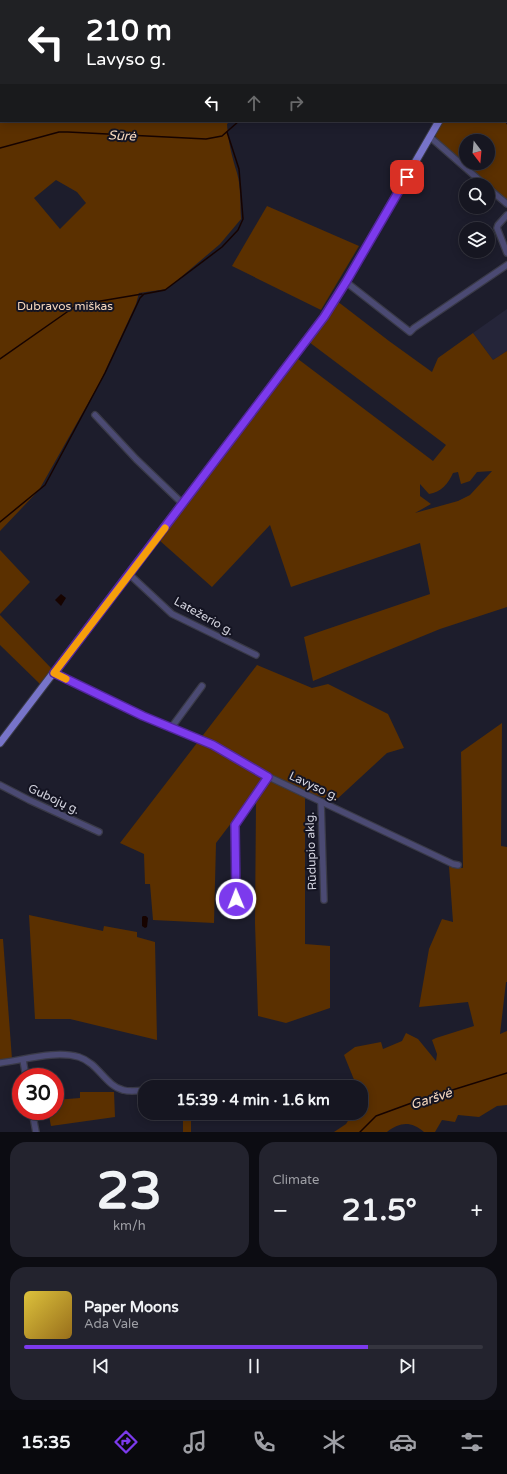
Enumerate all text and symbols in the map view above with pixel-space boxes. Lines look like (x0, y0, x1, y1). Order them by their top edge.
text: 210 m (86, 14, 172, 48)
icon: left (20, 16, 72, 68)
text: Lavyso g. (86, 48, 166, 70)
icon: left (201, 92, 223, 114)
icon: ahead (243, 92, 265, 114)
icon: right (285, 92, 307, 114)
water label: Sūrė (108, 127, 137, 145)
north arrow (459, 134, 495, 170)
map controls (459, 134, 495, 258)
pin (390, 160, 424, 194)
icon: arrive (396, 166, 418, 188)
button: search (459, 178, 495, 214)
button: layers (459, 222, 495, 258)
park label: Dubravos miškas (17, 299, 113, 313)
street label: Latežerio g. (172, 594, 236, 638)
street label: Lavyso g. (287, 768, 341, 804)
street label: Gubojų g. (26, 781, 82, 817)
street label: Rūdupio aklg. (303, 811, 319, 891)
position arrow (215, 878, 257, 920)
speed limit sign: 30 (12, 1068, 64, 1120)
water label: Garšvė (409, 1085, 455, 1113)
text: 15:39 · 4 min · 1.6 km (176, 1091, 330, 1109)
text: 23 (97, 1160, 162, 1223)
text: Climate (273, 1172, 319, 1188)
text: 21.5° (342, 1192, 417, 1229)
text: − (273, 1198, 288, 1224)
text: + (471, 1198, 483, 1224)
text: km/h (113, 1218, 146, 1234)
text: Paper Moons (84, 1298, 179, 1316)
text: Ada Vale (84, 1316, 139, 1332)
icon: previous (90, 1355, 112, 1377)
icon: pause (243, 1355, 265, 1377)
icon: next (396, 1355, 418, 1377)
icon: directions (112, 1428, 140, 1456)
icon: music (181, 1428, 209, 1456)
icon: phone (250, 1428, 278, 1456)
icon: climate (320, 1428, 348, 1456)
icon: car (389, 1428, 417, 1456)
icon: filters (458, 1428, 486, 1456)
text: 15:35 (21, 1431, 71, 1453)

